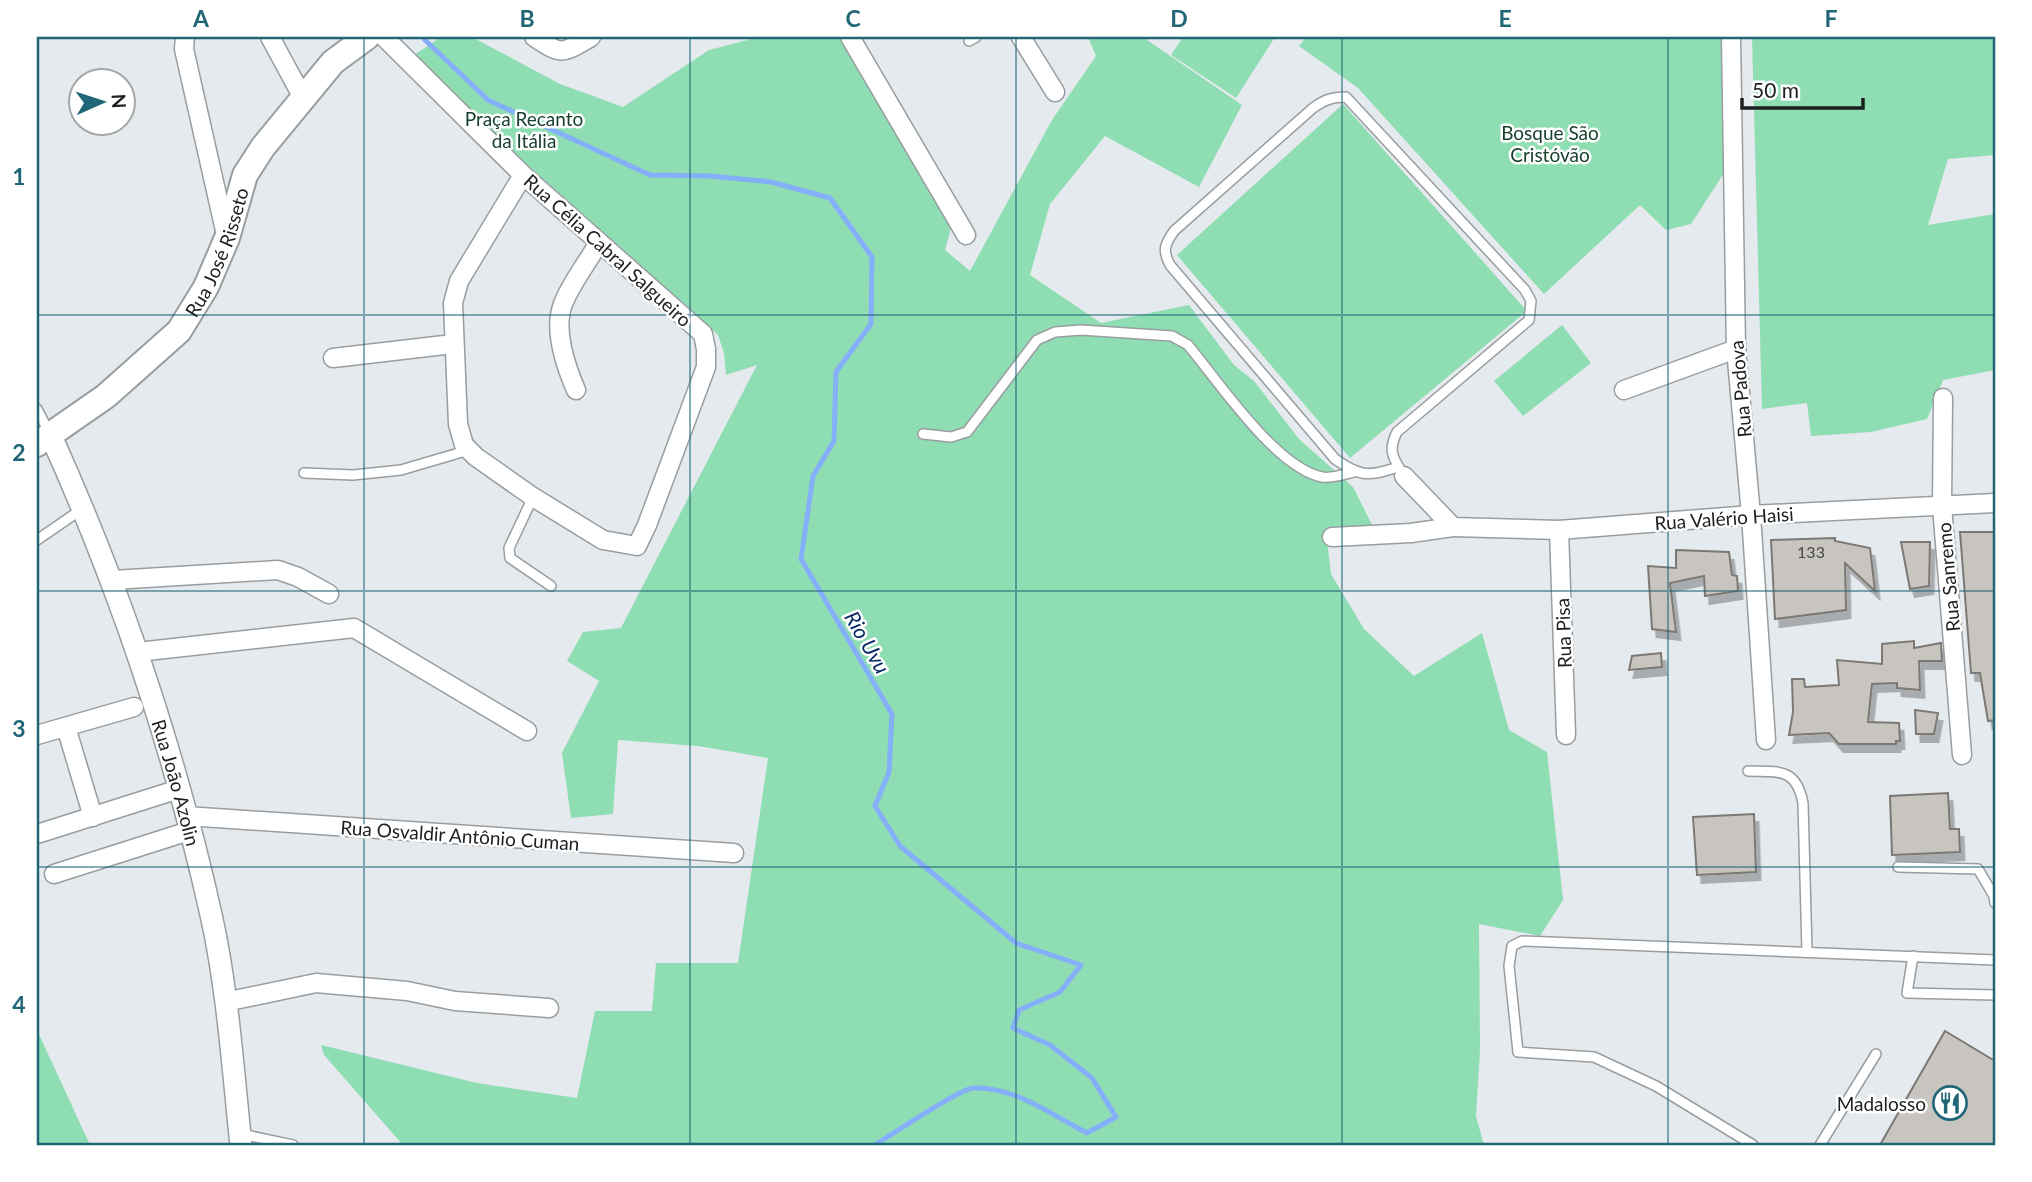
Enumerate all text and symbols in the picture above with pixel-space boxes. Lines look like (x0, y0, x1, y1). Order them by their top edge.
text: A (192, 4, 210, 32)
text: B (519, 4, 535, 32)
text: C (845, 4, 861, 32)
text: D (1170, 4, 1188, 32)
text: E (1498, 4, 1512, 32)
text: F (1824, 4, 1838, 32)
north arrow (66, 66, 136, 136)
scale bar (1742, 66, 1862, 110)
text: 50 m (1752, 77, 1799, 102)
text: N (108, 93, 131, 109)
park label: Praça Recanto da Itália (465, 107, 583, 152)
park label: Bosque São Cristóvão (1501, 121, 1599, 166)
text: 1 (12, 162, 26, 190)
street label: Rua Célia Cabral Salgueiro (520, 169, 696, 331)
street label: Rua José Risseto (179, 185, 252, 321)
street label: Rua Padova (1724, 340, 1756, 438)
text: 2 (12, 438, 26, 466)
street label: Rua Valério Haisi (1654, 502, 1794, 534)
street label: Rua Sanremo (1932, 521, 1964, 633)
house number: 133 (1797, 542, 1825, 561)
street label: Rua Pisa (1550, 598, 1576, 668)
water label: Rio Uvu (840, 606, 896, 678)
text: 3 (12, 714, 26, 742)
street label: Rua João Azolin (148, 716, 206, 848)
street label: Rua Osvaldir Antônio Cuman (340, 815, 580, 855)
text: 4 (12, 990, 26, 1018)
restaurant icon: Madalosso (1931, 1084, 1969, 1122)
place label: Madalosso (1837, 1092, 1926, 1115)

